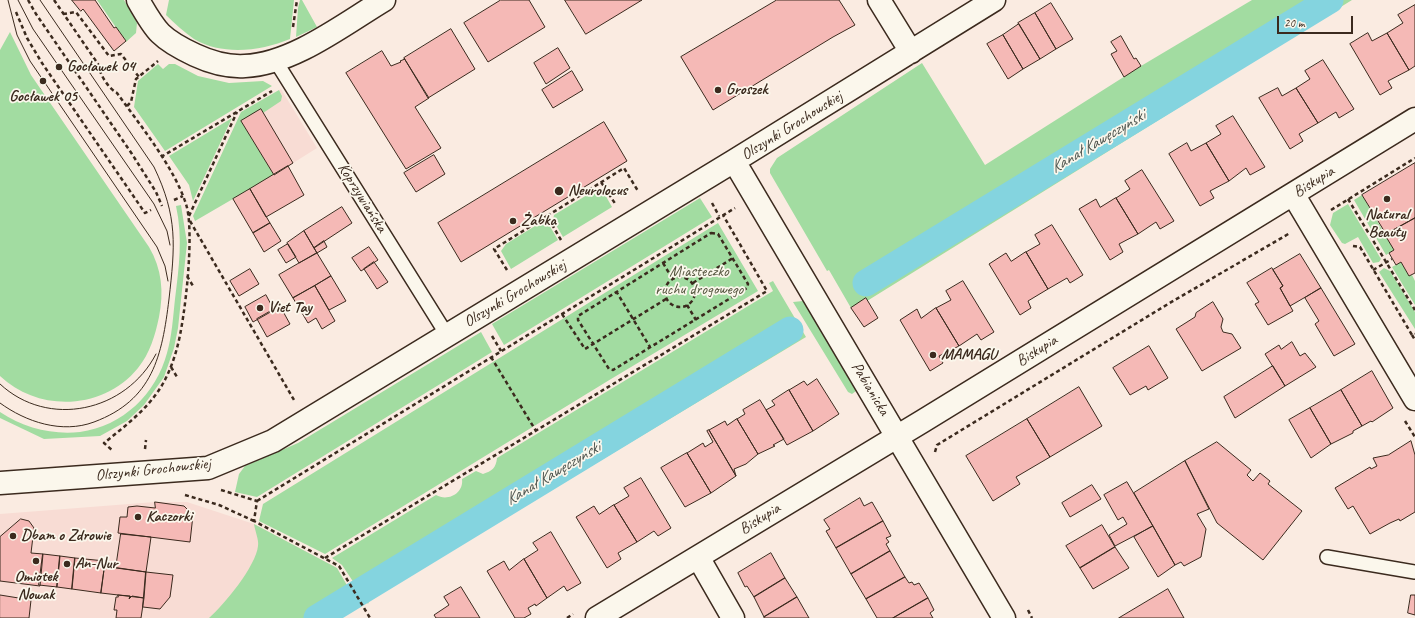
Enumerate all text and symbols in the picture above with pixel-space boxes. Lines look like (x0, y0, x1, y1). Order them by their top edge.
scale bar (1279, 8, 1355, 34)
text: 20 m (1284, 15, 1304, 31)
place label: Gocławek 04 (67, 57, 135, 77)
marker: Gocławek 04 (54, 62, 64, 72)
marker: Gocławek 05 (38, 76, 48, 86)
place label: Groszek (726, 80, 767, 100)
marker: Groszek (713, 85, 723, 95)
place label: Gocławek 05 (9, 87, 77, 107)
street label: Olszynki Grochowskiej (738, 87, 846, 165)
water label: Kanał Kawęczyński (1047, 106, 1149, 178)
street label: Koprzywiańska (333, 160, 391, 236)
street label: Biskupia (1290, 162, 1338, 202)
place label: Neurolocus (568, 181, 627, 201)
marker: Neurolocus (553, 185, 565, 197)
marker: Natural Beauty (1382, 194, 1392, 204)
place label: Natural Beauty (1365, 205, 1409, 243)
place label: Żabka (521, 211, 556, 231)
marker: Żabka (508, 216, 518, 226)
street label: Olszynki Grochowskiej (461, 256, 569, 332)
park label: Miasteczko ruchu drogowego (655, 262, 743, 300)
place label: Viet Tay (268, 298, 312, 318)
marker: Viet Tay (255, 303, 265, 313)
street label: Biskupia (1013, 331, 1061, 371)
place label: MAMAGU (941, 345, 997, 365)
marker: MAMAGU (928, 350, 938, 360)
street label: Pabianicka (847, 359, 893, 419)
water label: Kanał Kawęczyński (502, 438, 604, 510)
street label: Olszynki Grochowskiej (95, 454, 211, 486)
street label: Biskupia (736, 499, 784, 539)
place label: Kaczorki (146, 507, 192, 527)
marker: Kaczorki (133, 512, 143, 522)
place label: Dbam o Zdrowie (21, 526, 111, 546)
marker: Dbam o Zdrowie (8, 531, 18, 541)
place label: An-Nur (75, 554, 117, 574)
marker: Omiotek Nowak (31, 556, 41, 566)
marker: An-Nur (62, 559, 72, 569)
place label: Omiotek Nowak (14, 567, 58, 605)

